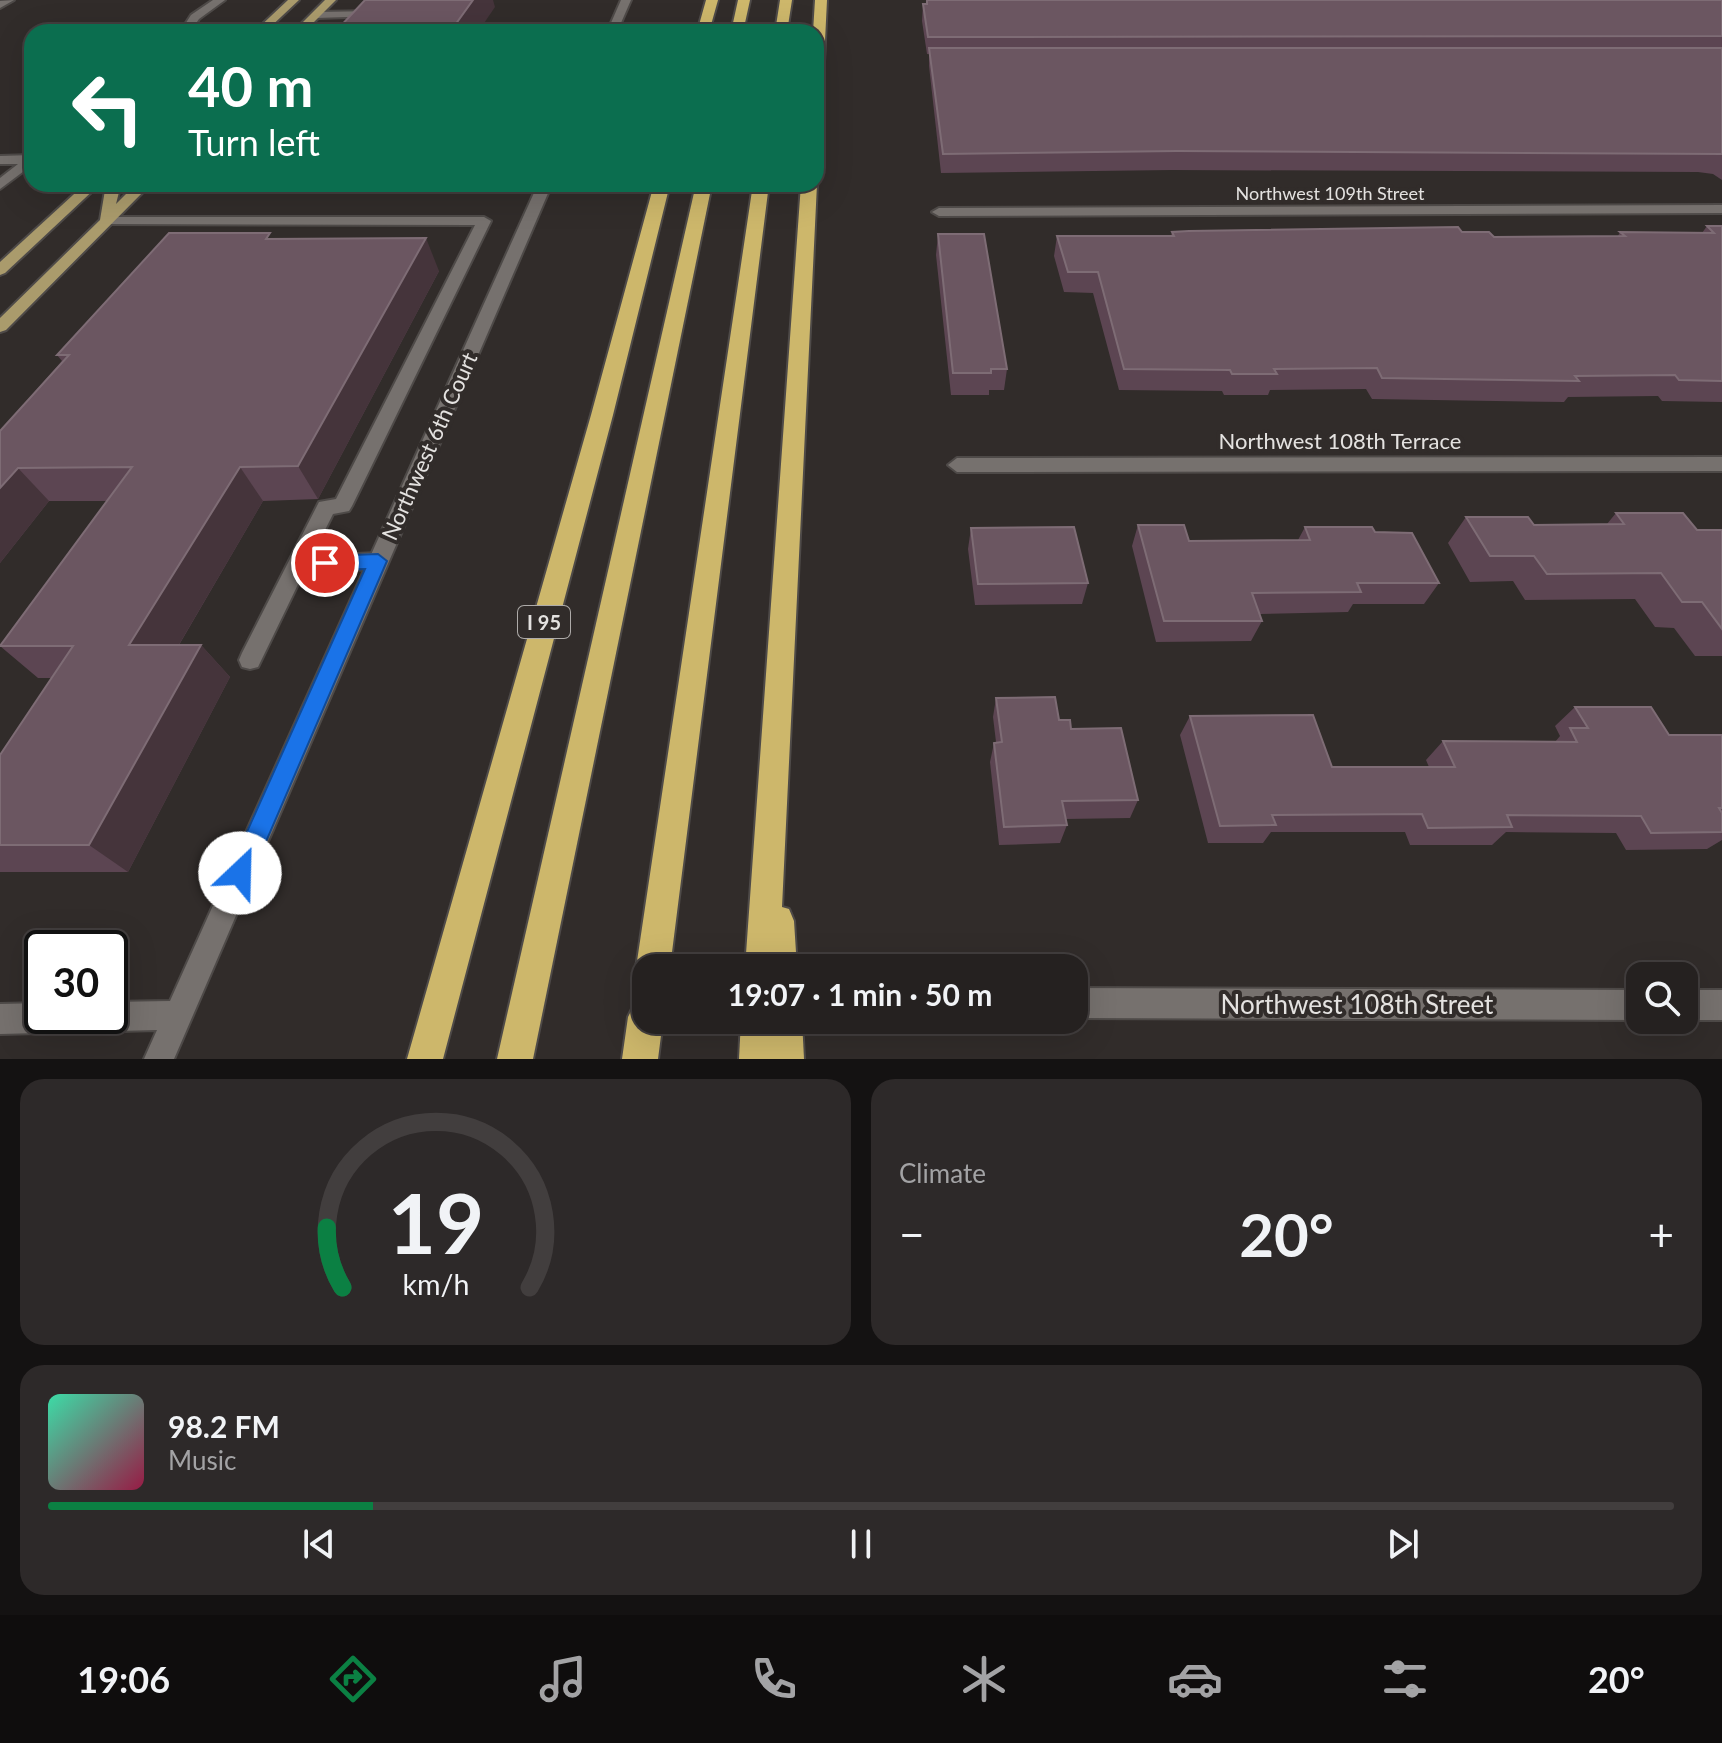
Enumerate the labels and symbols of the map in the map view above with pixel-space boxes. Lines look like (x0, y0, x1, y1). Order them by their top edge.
street label: Northwest 109th Street (1236, 182, 1425, 204)
street label: Northwest 6th Court (375, 348, 483, 544)
street label: Northwest 108th Terrace (1219, 427, 1461, 454)
pin (291, 529, 359, 597)
road number: I 95 (518, 606, 570, 638)
position arrow (198, 831, 282, 915)
speed limit sign: 30 (24, 930, 128, 1034)
street label: Northwest 108th Street (1221, 988, 1494, 1020)

